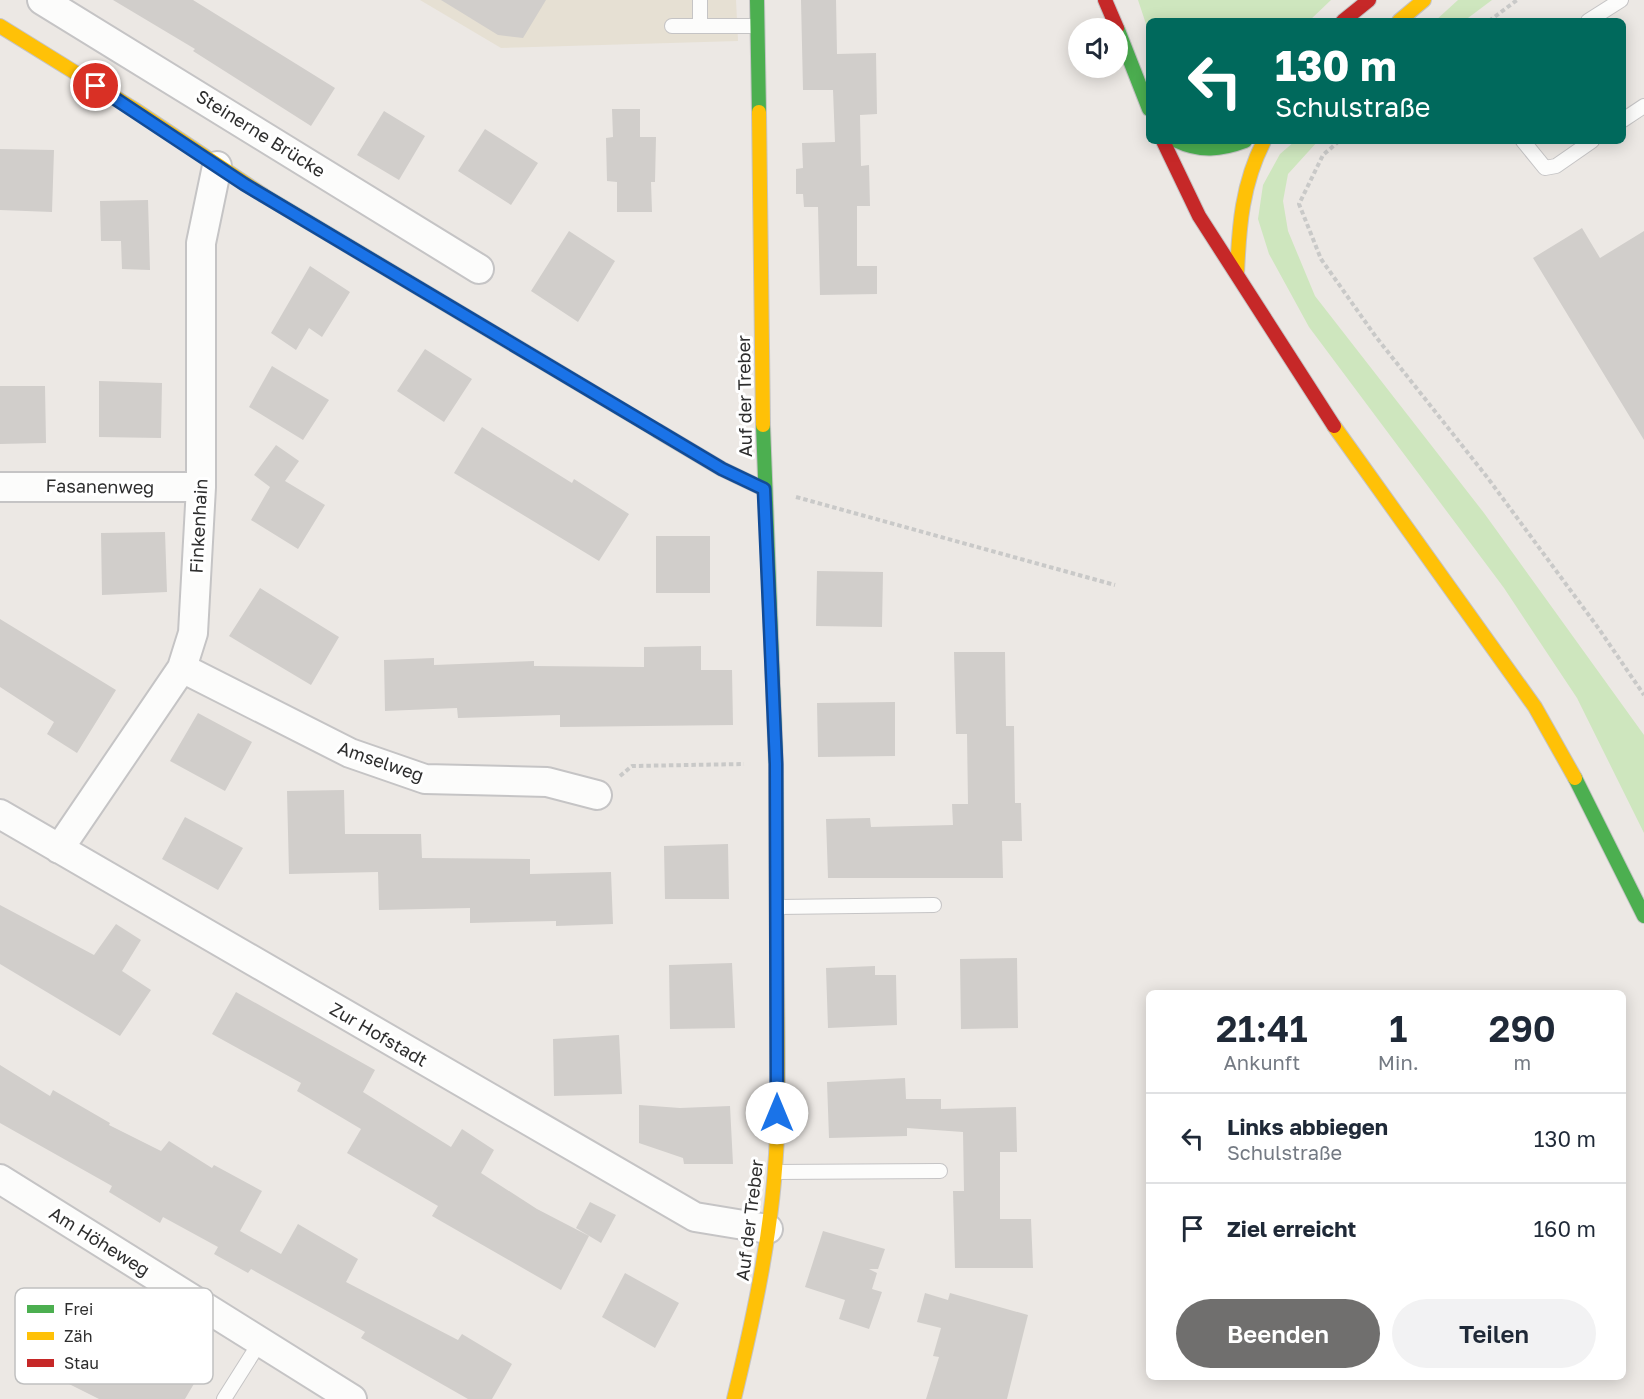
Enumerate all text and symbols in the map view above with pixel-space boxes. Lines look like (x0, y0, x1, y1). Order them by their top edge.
map controls (1068, 18, 1128, 78)
button: sound (1068, 18, 1128, 78)
text: 130 m (1275, 40, 1397, 90)
icon: left (1176, 42, 1254, 120)
pin (70, 60, 121, 111)
icon: arrive (79, 69, 112, 102)
street label: Steinerne Brücke (192, 84, 330, 182)
text: Schulstraße (1275, 91, 1431, 123)
street label: Auf der Treber (732, 335, 756, 457)
street label: Fasanenweg (46, 474, 154, 498)
street label: Finkenhain (185, 478, 211, 574)
street label: Amselweg (335, 736, 427, 786)
street label: Zur Hofstadt (326, 997, 432, 1071)
text: 21:41 (1216, 1007, 1308, 1050)
text: 1 (1389, 1007, 1407, 1050)
text: 290 (1489, 1007, 1556, 1050)
text: Ankunft (1223, 1050, 1300, 1074)
text: Min. (1378, 1050, 1419, 1074)
text: m (1514, 1050, 1531, 1074)
position arrow (745, 1081, 809, 1145)
text: Links abbiegen (1227, 1113, 1388, 1140)
icon: left (1176, 1122, 1209, 1155)
text: 130 m (1534, 1125, 1596, 1152)
text: Schulstraße (1227, 1140, 1342, 1164)
street label: Auf der Treber (731, 1158, 767, 1282)
street label: Am Höheweg (46, 1201, 154, 1281)
icon: arrive (1176, 1212, 1209, 1245)
text: Ziel erreicht (1227, 1215, 1356, 1242)
text: 160 m (1533, 1215, 1596, 1242)
legend (15, 1288, 213, 1384)
text: Frei (64, 1299, 93, 1319)
button: Beenden (1176, 1299, 1380, 1368)
button: Teilen (1392, 1299, 1596, 1368)
text: Zäh (64, 1326, 92, 1346)
text: Stau (64, 1353, 99, 1373)

